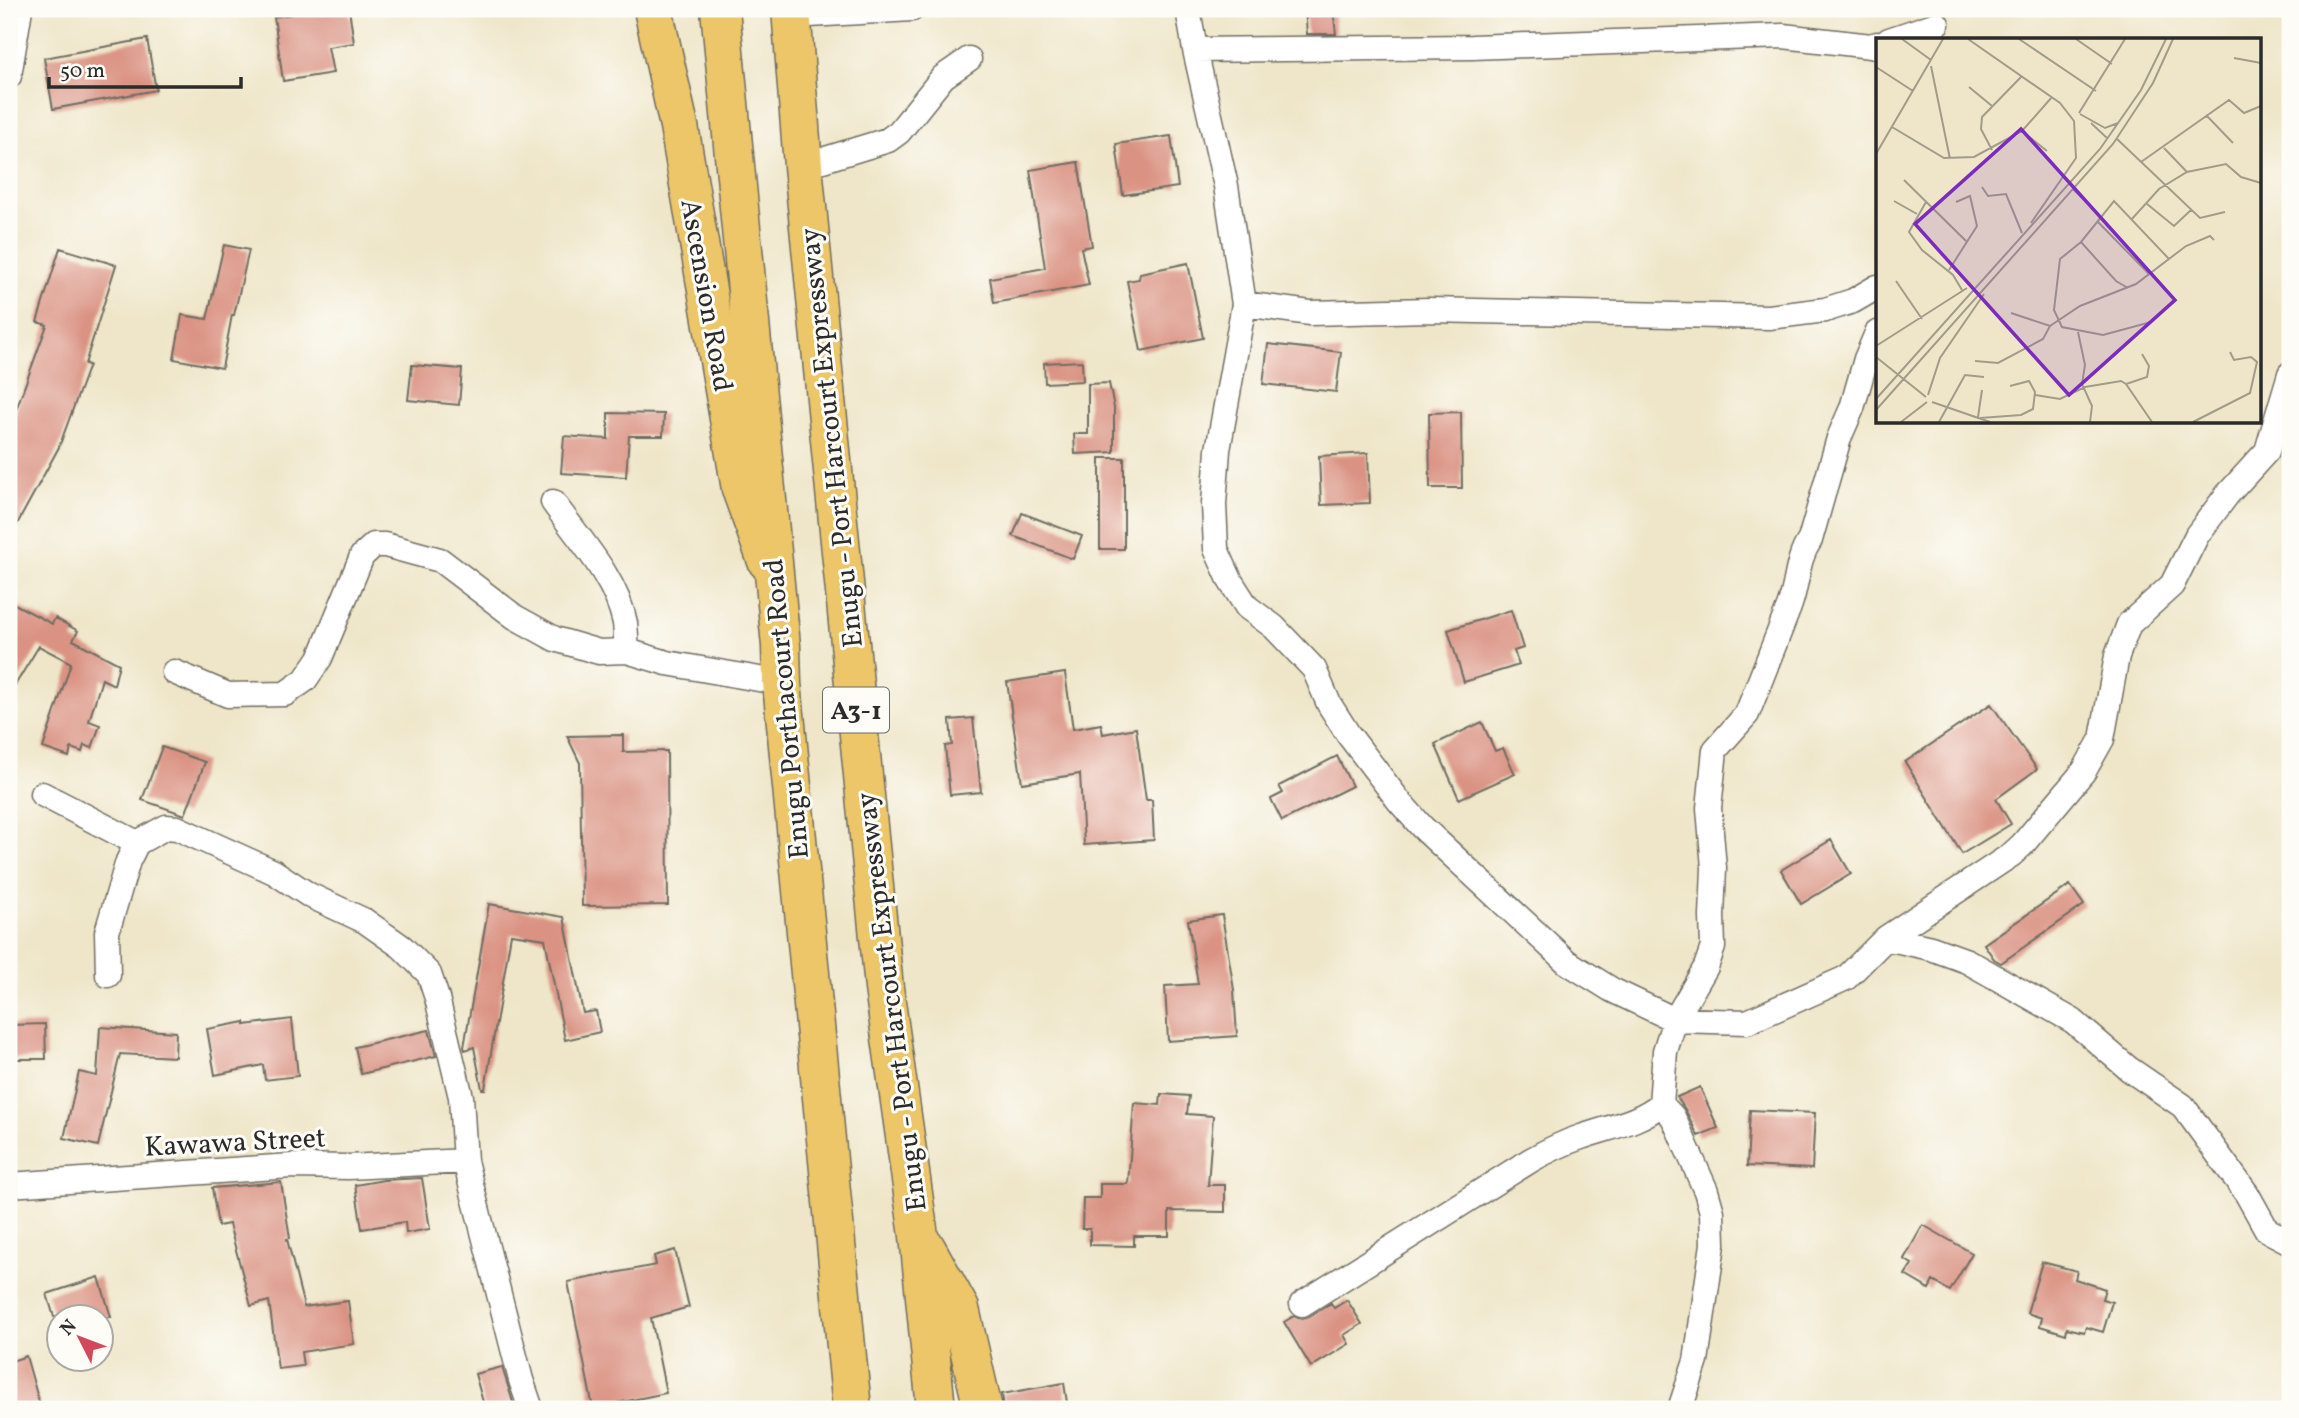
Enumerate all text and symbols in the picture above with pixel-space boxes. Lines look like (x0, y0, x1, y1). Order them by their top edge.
inset map (1876, 38, 2260, 424)
scale bar (49, 46, 242, 90)
text: 50 m (60, 57, 105, 86)
street label: Ascension Road (669, 196, 742, 395)
street label: Enugu - Port Harcourt Expressway (791, 226, 874, 650)
street label: Enugu Porthacourt Road (755, 557, 820, 861)
road number: A3-1 (823, 688, 889, 732)
street label: Enugu - Port Harcourt Expressway (847, 790, 938, 1213)
street label: Kawawa Street (143, 1119, 327, 1168)
north arrow (46, 1302, 116, 1372)
text: N (55, 1314, 83, 1342)

